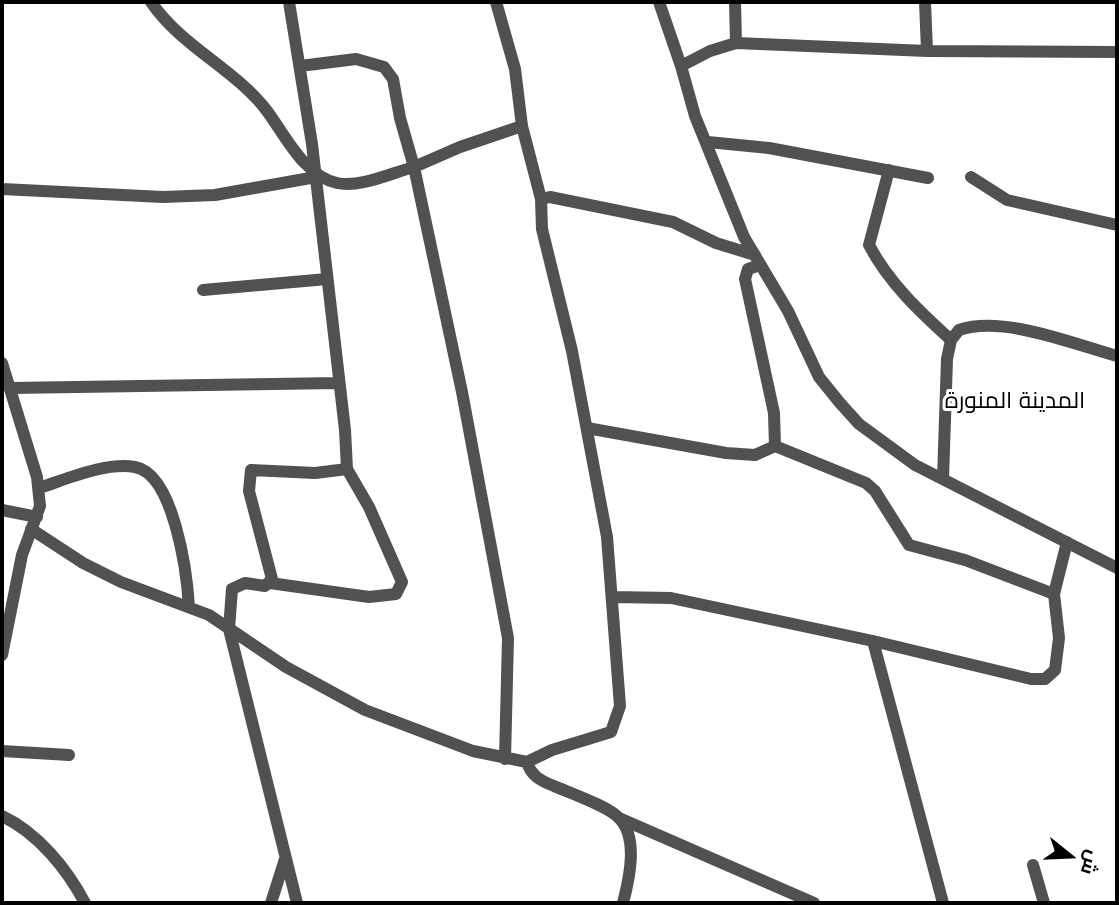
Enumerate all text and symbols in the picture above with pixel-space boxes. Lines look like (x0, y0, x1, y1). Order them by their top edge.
district label: المدينة المنورة (945, 387, 1085, 415)
north arrow (1035, 821, 1105, 891)
text: ش (1076, 847, 1105, 878)

